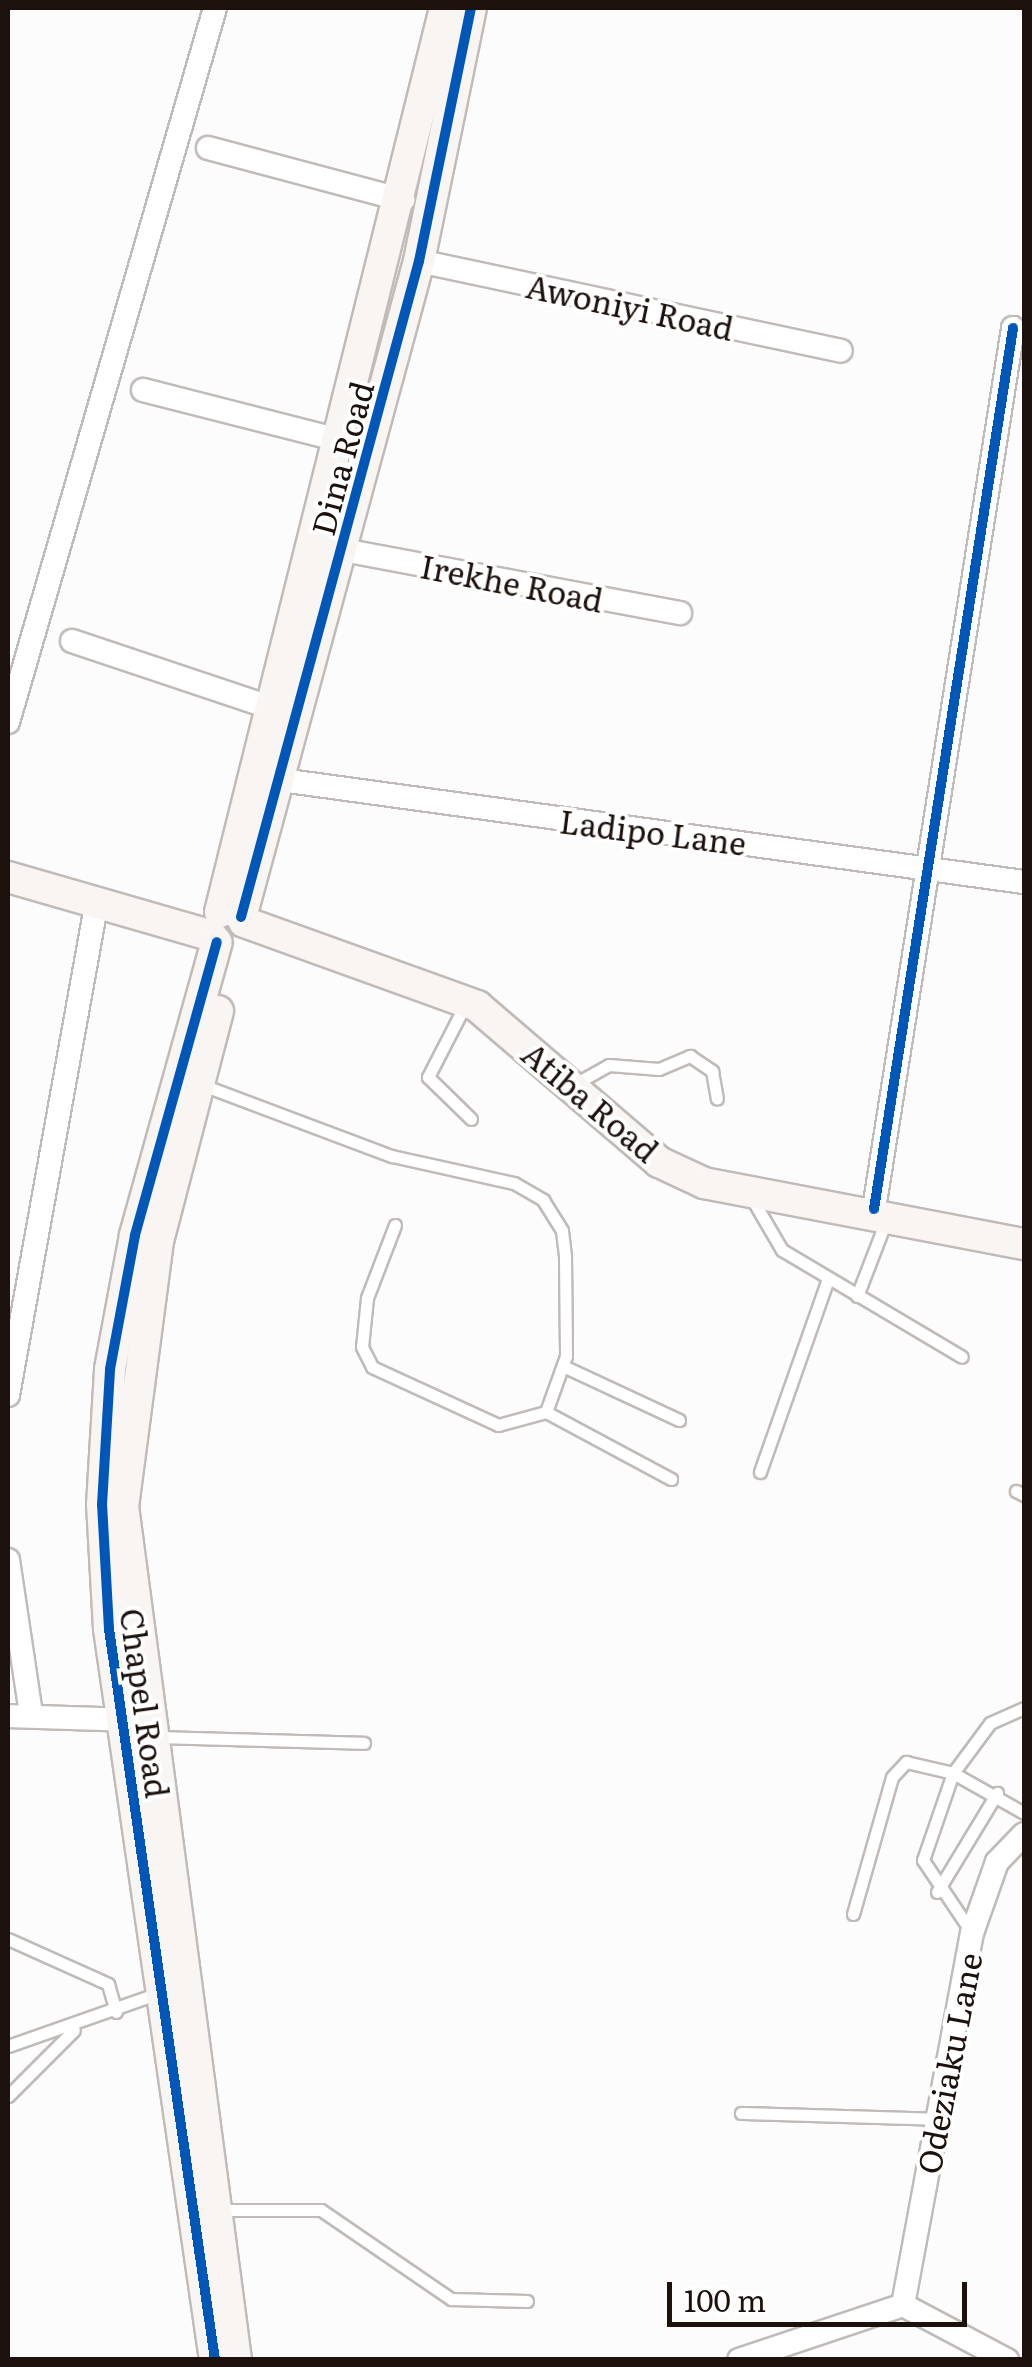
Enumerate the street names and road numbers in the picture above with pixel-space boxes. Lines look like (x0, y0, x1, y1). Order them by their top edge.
street label: Awoniyi Road (523, 265, 737, 347)
street label: Dina Road (302, 377, 380, 539)
street label: Irekhe Road (417, 545, 607, 619)
street label: Ladipo Lane (558, 801, 748, 861)
street label: Atiba Road (515, 1033, 667, 1169)
street label: Chapel Road (114, 1606, 178, 1800)
street label: Odeziaku Lane (908, 1949, 988, 2177)

